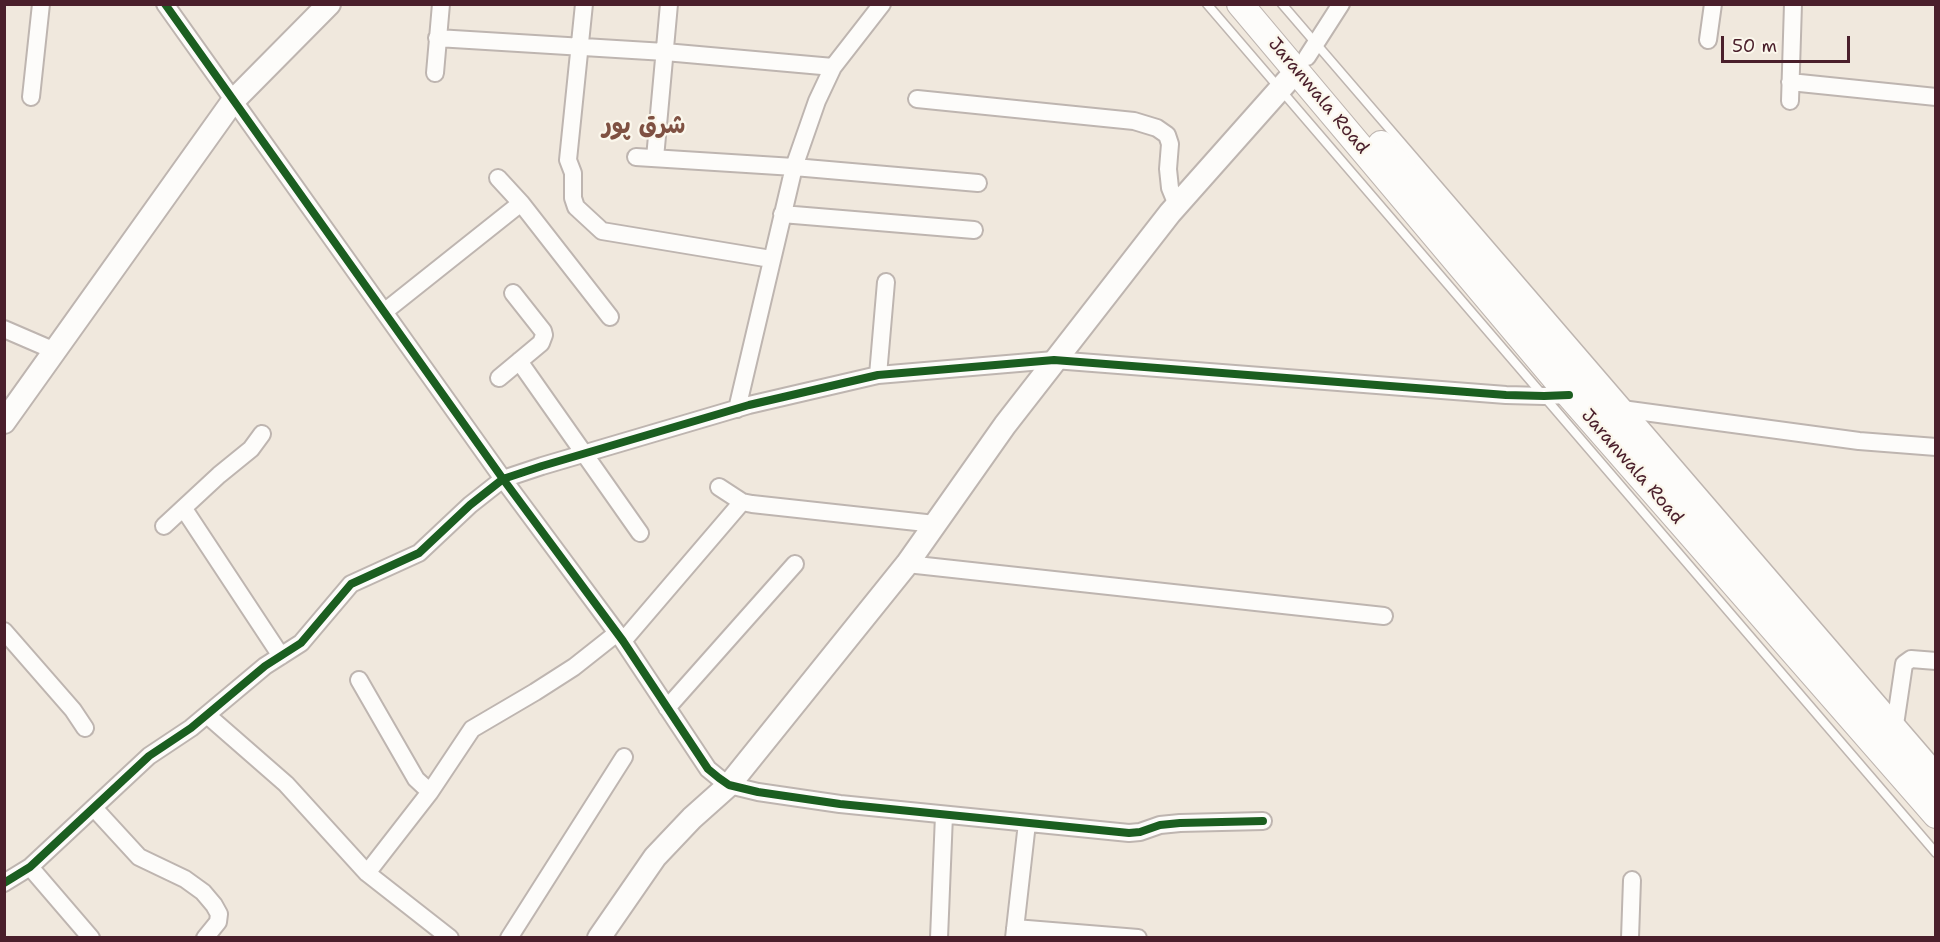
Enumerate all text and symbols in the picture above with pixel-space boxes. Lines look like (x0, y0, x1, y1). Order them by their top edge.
scale bar (1724, 24, 1853, 62)
street label: Jaranwala Road (1263, 33, 1373, 159)
text: 50 m (1732, 34, 1777, 58)
district label: شرق پور (603, 113, 685, 141)
street label: Jaranwala Road (1576, 405, 1688, 529)

